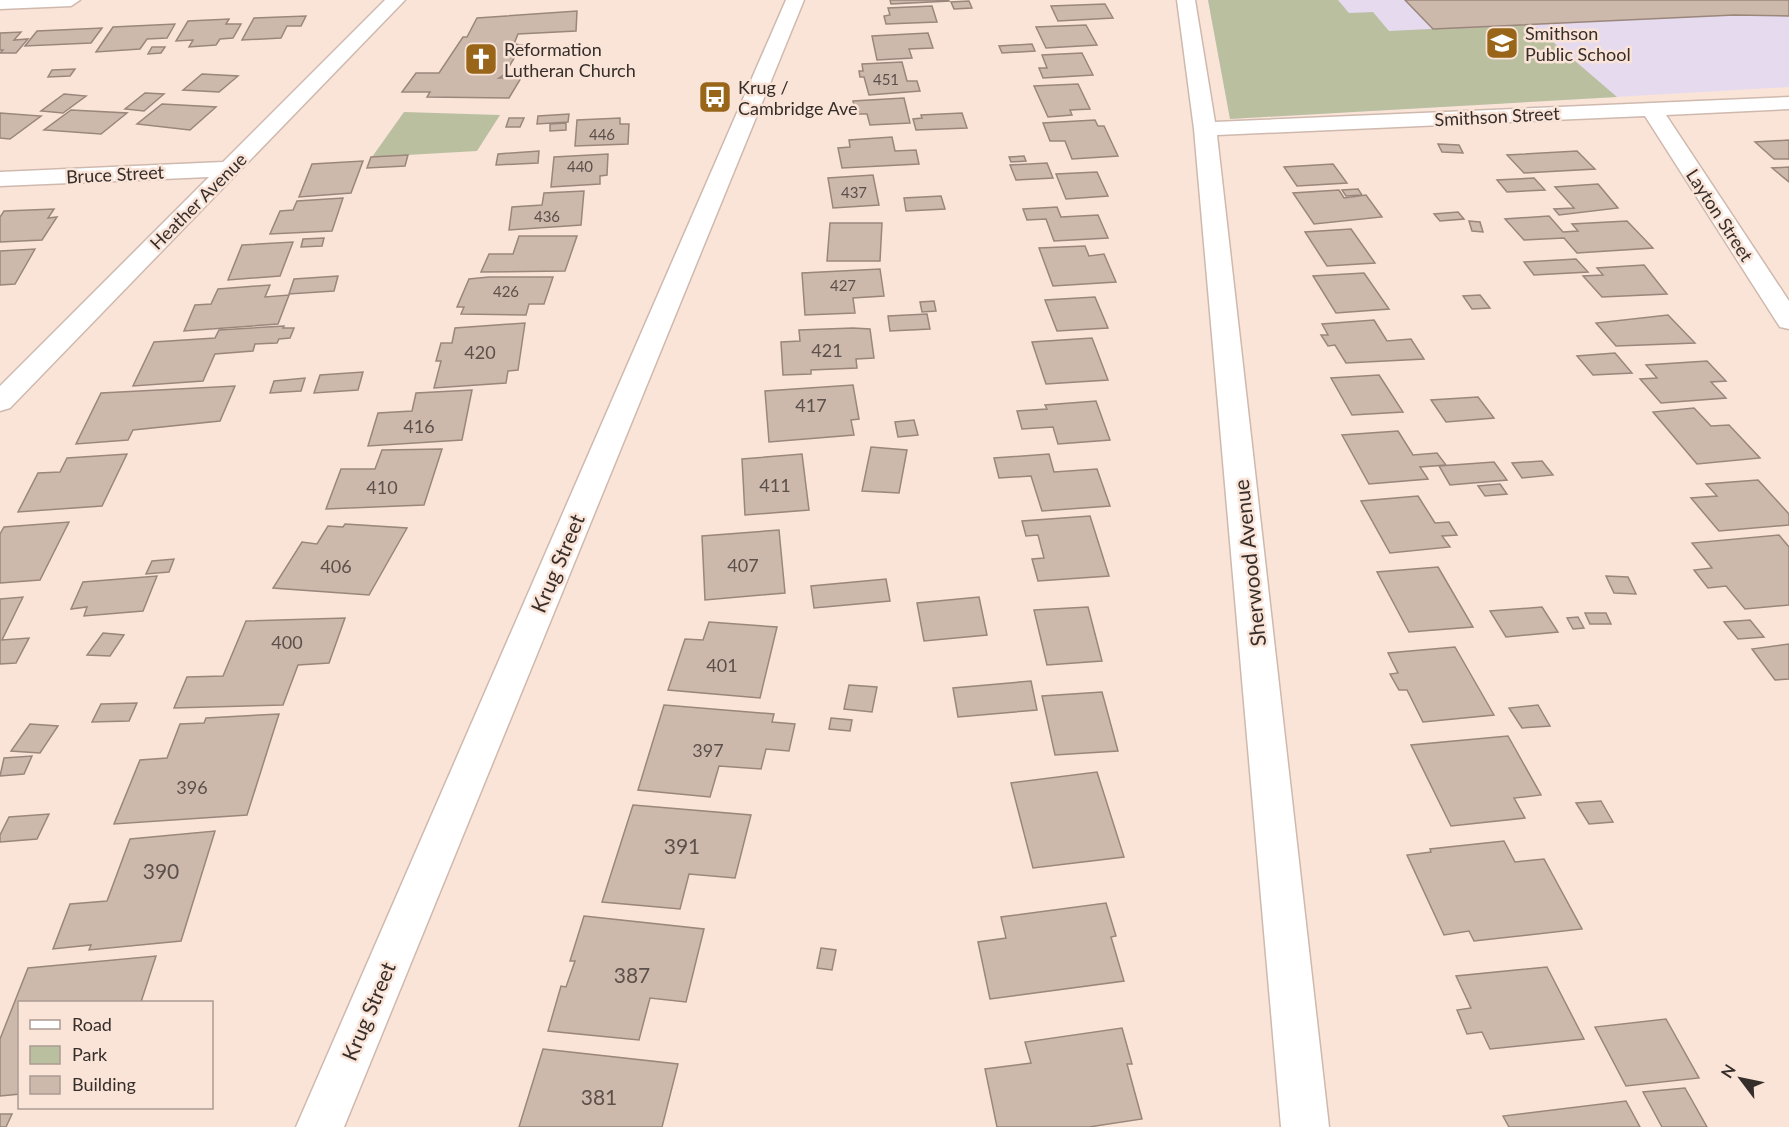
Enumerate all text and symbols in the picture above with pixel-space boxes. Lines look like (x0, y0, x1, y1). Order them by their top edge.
place label: Smithson Public School (1525, 22, 1631, 65)
school or university icon: Smithson Public School (1484, 25, 1520, 61)
place label: Reformation Lutheran Church (504, 38, 636, 81)
church icon: Reformation Lutheran Church (463, 41, 499, 77)
house number: 451 (873, 70, 899, 88)
place label: Krug / Cambridge Ave (738, 76, 858, 119)
bus stop icon: Krug / Cambridge Ave (697, 79, 733, 115)
street label: Smithson Street (1434, 102, 1561, 130)
house number: 446 (589, 125, 615, 143)
street label: Heather Avenue (145, 148, 251, 254)
house number: 440 (567, 157, 593, 175)
street label: Bruce Street (66, 160, 165, 188)
street label: Layton Street (1682, 165, 1758, 266)
house number: 437 (841, 183, 867, 201)
house number: 436 (534, 207, 560, 225)
house number: 427 (830, 276, 856, 294)
house number: 426 (493, 282, 519, 300)
house number: 421 (811, 339, 843, 361)
house number: 420 (464, 341, 496, 363)
house number: 417 (795, 394, 827, 416)
house number: 416 (403, 415, 435, 437)
house number: 411 (759, 474, 791, 496)
house number: 410 (366, 476, 398, 498)
street label: Sherwood Avenue (1228, 478, 1270, 648)
street label: Krug Street (525, 509, 589, 616)
house number: 407 (727, 554, 759, 576)
house number: 406 (320, 555, 352, 577)
house number: 400 (271, 631, 303, 653)
house number: 401 (706, 654, 738, 676)
house number: 397 (692, 739, 724, 761)
house number: 396 (176, 776, 208, 798)
house number: 391 (664, 833, 700, 858)
house number: 390 (143, 858, 179, 883)
street label: Krug Street (336, 957, 400, 1064)
house number: 387 (614, 962, 650, 987)
legend (18, 1001, 213, 1109)
text: Road (72, 1013, 112, 1035)
text: Park (72, 1043, 108, 1065)
north arrow (1711, 1049, 1771, 1109)
text: N (1717, 1061, 1739, 1081)
text: Building (72, 1073, 136, 1095)
house number: 381 (581, 1084, 617, 1109)

